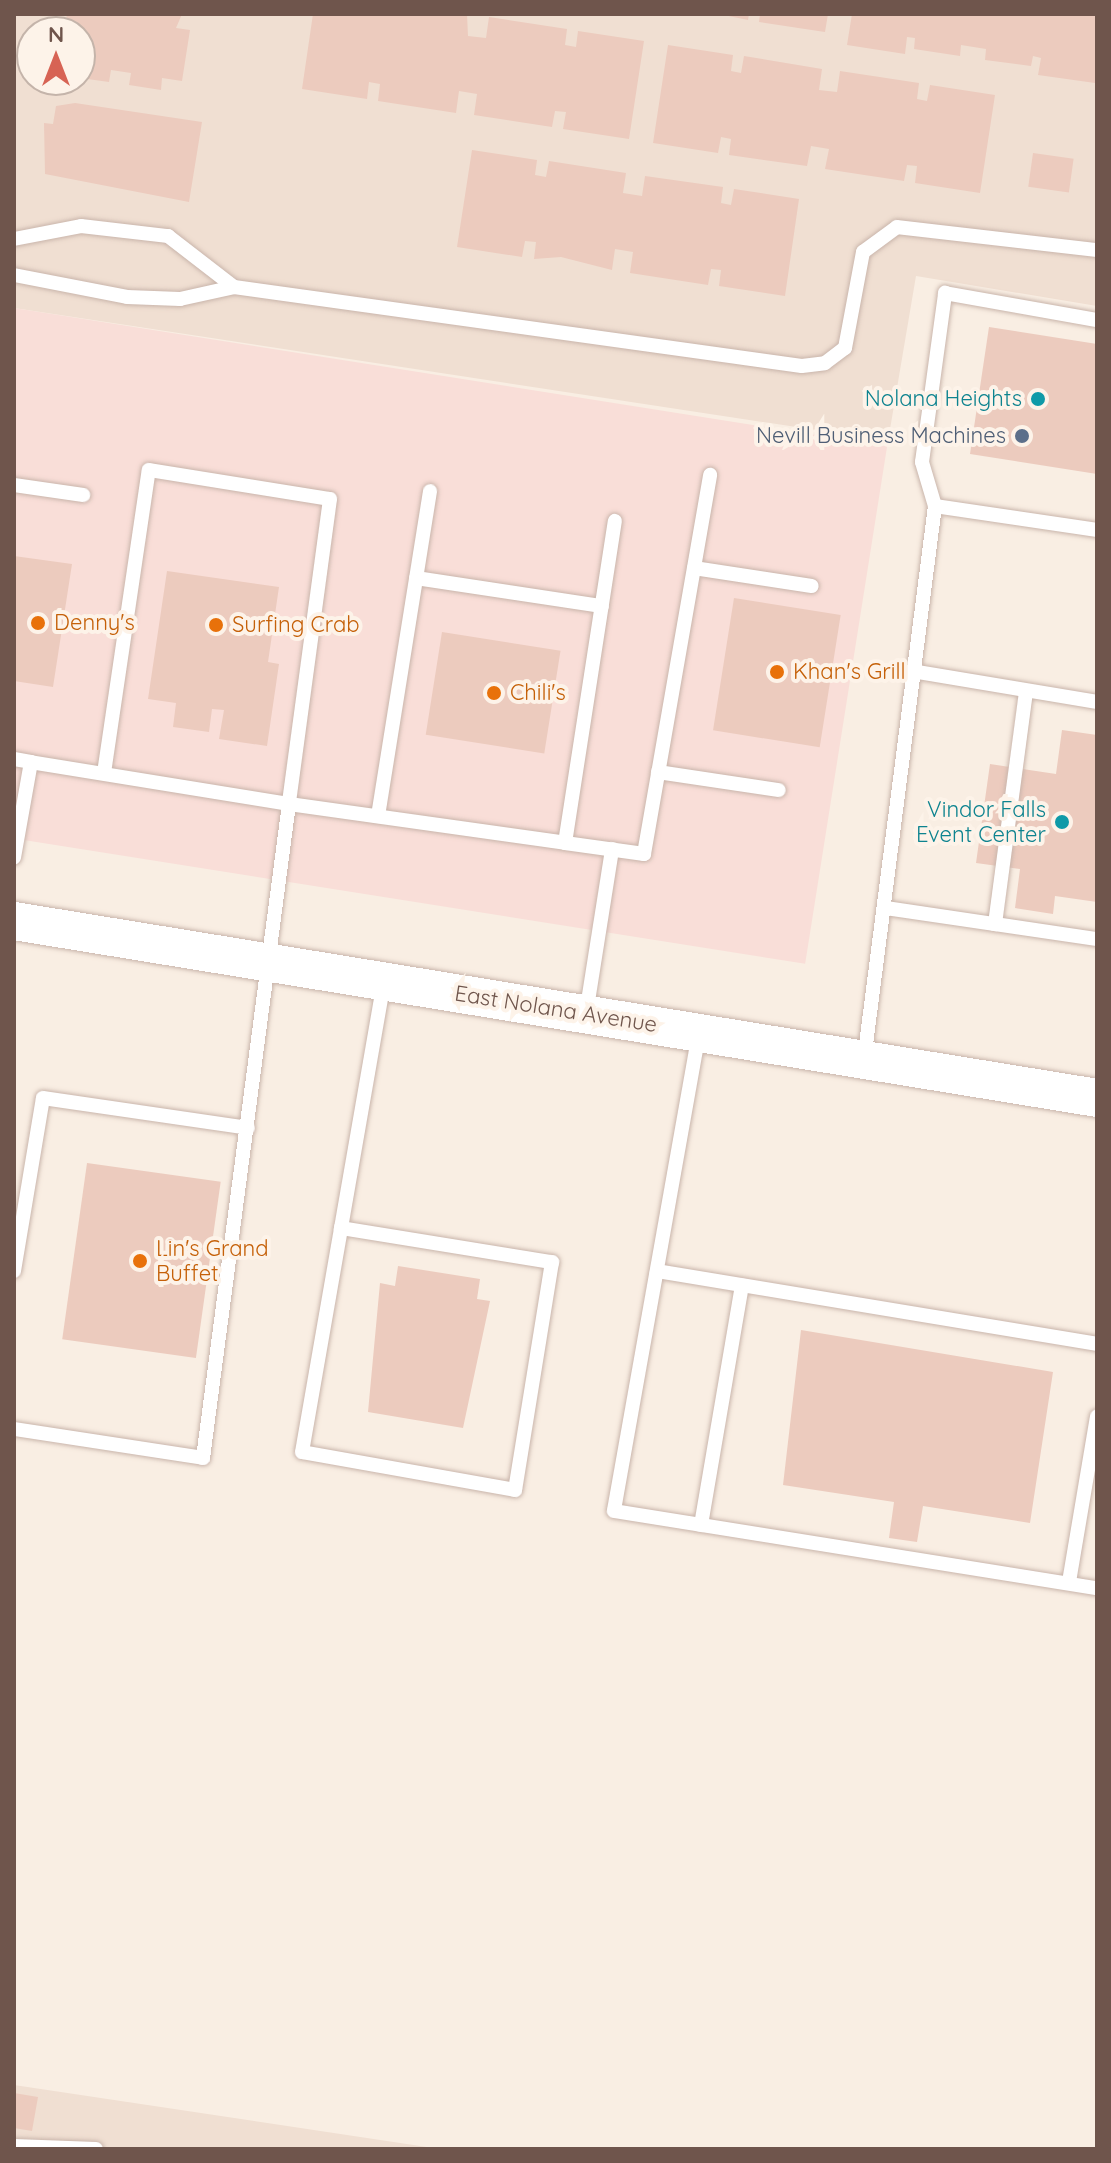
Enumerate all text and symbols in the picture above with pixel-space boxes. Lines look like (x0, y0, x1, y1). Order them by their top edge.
north arrow (16, 16, 96, 96)
text: N (48, 20, 64, 48)
place label: Nolana Heights (865, 386, 1022, 412)
marker: Nolana Heights (1029, 390, 1047, 408)
place label: Nevill Business Machines (756, 423, 1006, 449)
marker: Nevill Business Machines (1013, 427, 1031, 445)
place label: Denny's (54, 610, 135, 636)
place label: Surfing Crab (232, 612, 360, 638)
marker: Denny's (29, 614, 47, 632)
marker: Surfing Crab (207, 616, 225, 634)
place label: Khan's Grill (793, 659, 906, 685)
marker: Khan's Grill (768, 663, 786, 681)
place label: Chili's (510, 680, 566, 706)
marker: Chili's (485, 684, 503, 702)
place label: Vindor Falls Event Center (916, 796, 1046, 848)
marker: Vindor Falls Event Center (1053, 813, 1071, 831)
street label: East Nolana Avenue (453, 980, 659, 1038)
place label: Lin's Grand Buffet (156, 1235, 269, 1286)
marker: Lin's Grand Buffet (131, 1252, 149, 1270)

